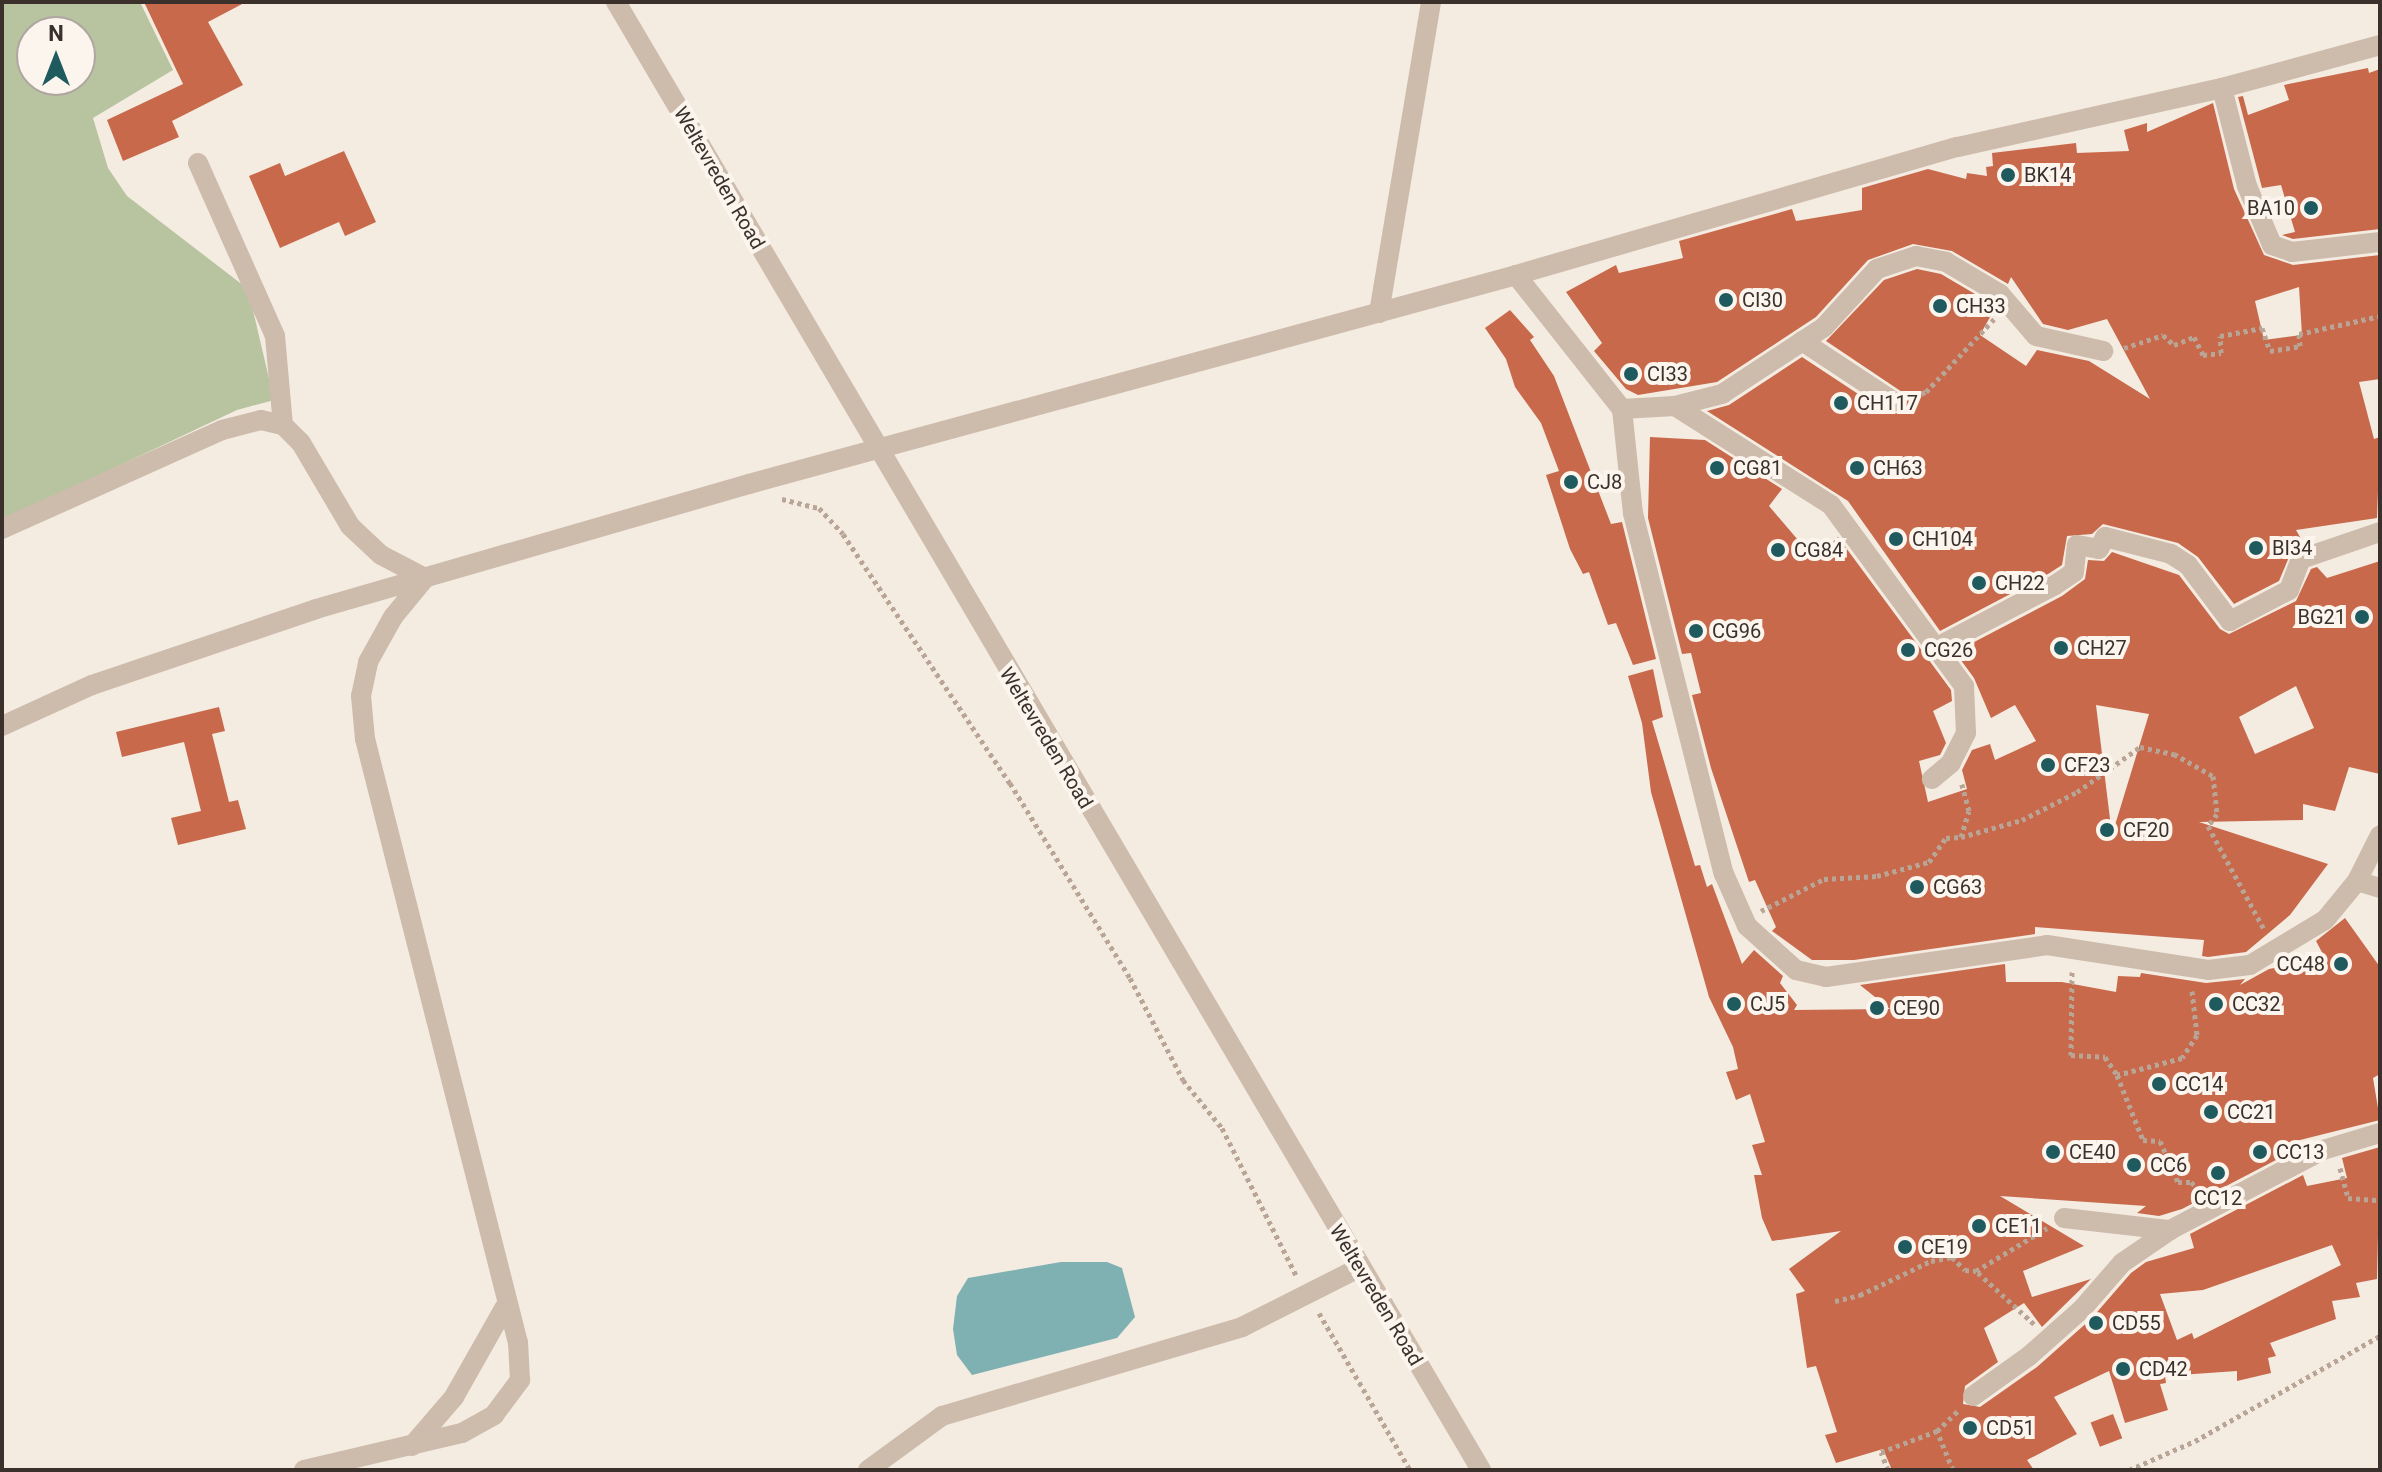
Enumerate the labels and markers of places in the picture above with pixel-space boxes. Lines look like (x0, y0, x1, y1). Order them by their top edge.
place label: BK14 (2024, 163, 2071, 187)
marker: BK14 (1999, 166, 2017, 184)
place label: BA10 (2247, 196, 2295, 220)
marker: BA10 (2302, 199, 2320, 217)
place label: CI30 (1742, 288, 1783, 312)
marker: CI30 (1717, 291, 1735, 309)
place label: CH33 (1956, 294, 2006, 318)
marker: CH33 (1931, 297, 1949, 315)
place label: CI33 (1647, 362, 1688, 386)
marker: CI33 (1622, 365, 1640, 383)
place label: CH117 (1857, 391, 1918, 415)
marker: CH117 (1832, 394, 1850, 412)
place label: CG81 (1733, 456, 1782, 480)
place label: CH63 (1873, 456, 1923, 480)
marker: CG81 (1708, 459, 1726, 477)
marker: CH63 (1848, 459, 1866, 477)
place label: CJ8 (1587, 470, 1622, 494)
marker: CJ8 (1562, 473, 1580, 491)
place label: CH104 (1912, 527, 1973, 551)
marker: CH104 (1887, 530, 1905, 548)
place label: BI34 (2272, 536, 2312, 560)
place label: CG84 (1794, 538, 1843, 562)
marker: BI34 (2247, 539, 2265, 557)
marker: CG84 (1769, 541, 1787, 559)
place label: CH22 (1995, 571, 2045, 595)
marker: CH22 (1970, 574, 1988, 592)
place label: BG21 (2297, 605, 2346, 629)
marker: BG21 (2353, 608, 2371, 626)
place label: CG96 (1712, 619, 1761, 643)
marker: CG96 (1687, 622, 1705, 640)
place label: CH27 (2077, 636, 2127, 660)
place label: CG26 (1924, 638, 1973, 662)
marker: CH27 (2052, 639, 2070, 657)
marker: CG26 (1899, 641, 1917, 659)
place label: CF23 (2064, 753, 2111, 777)
marker: CF23 (2039, 756, 2057, 774)
place label: CF20 (2123, 818, 2170, 842)
marker: CF20 (2098, 821, 2116, 839)
place label: CG63 (1933, 875, 1982, 899)
marker: CG63 (1908, 878, 1926, 896)
place label: CC48 (2276, 952, 2325, 976)
marker: CC48 (2332, 955, 2350, 973)
place label: CJ5 (1750, 992, 1785, 1016)
place label: CC32 (2232, 992, 2281, 1016)
marker: CJ5 (1725, 995, 1743, 1013)
marker: CC32 (2207, 995, 2225, 1013)
place label: CE90 (1893, 996, 1940, 1020)
marker: CE90 (1868, 999, 1886, 1017)
place label: CC14 (2175, 1072, 2224, 1096)
marker: CC14 (2150, 1075, 2168, 1093)
place label: CC21 (2227, 1100, 2276, 1124)
marker: CC21 (2202, 1103, 2220, 1121)
place label: CE40 (2069, 1140, 2116, 1164)
place label: CC13 (2276, 1140, 2325, 1164)
marker: CE40 (2044, 1143, 2062, 1161)
marker: CC13 (2251, 1143, 2269, 1161)
place label: CC6 (2150, 1153, 2187, 1177)
marker: CC6 (2125, 1156, 2143, 1174)
marker: CC12 (2209, 1164, 2227, 1182)
place label: CC12 (2194, 1186, 2242, 1210)
place label: CE11 (1995, 1214, 2042, 1238)
marker: CE11 (1970, 1217, 1988, 1235)
place label: CE19 (1921, 1235, 1968, 1259)
marker: CE19 (1896, 1238, 1914, 1256)
place label: CD55 (2112, 1311, 2161, 1335)
marker: CD55 (2087, 1314, 2105, 1332)
place label: CD42 (2139, 1357, 2188, 1381)
marker: CD42 (2114, 1360, 2132, 1378)
place label: CD51 (1986, 1416, 2035, 1440)
marker: CD51 (1961, 1419, 1979, 1437)

